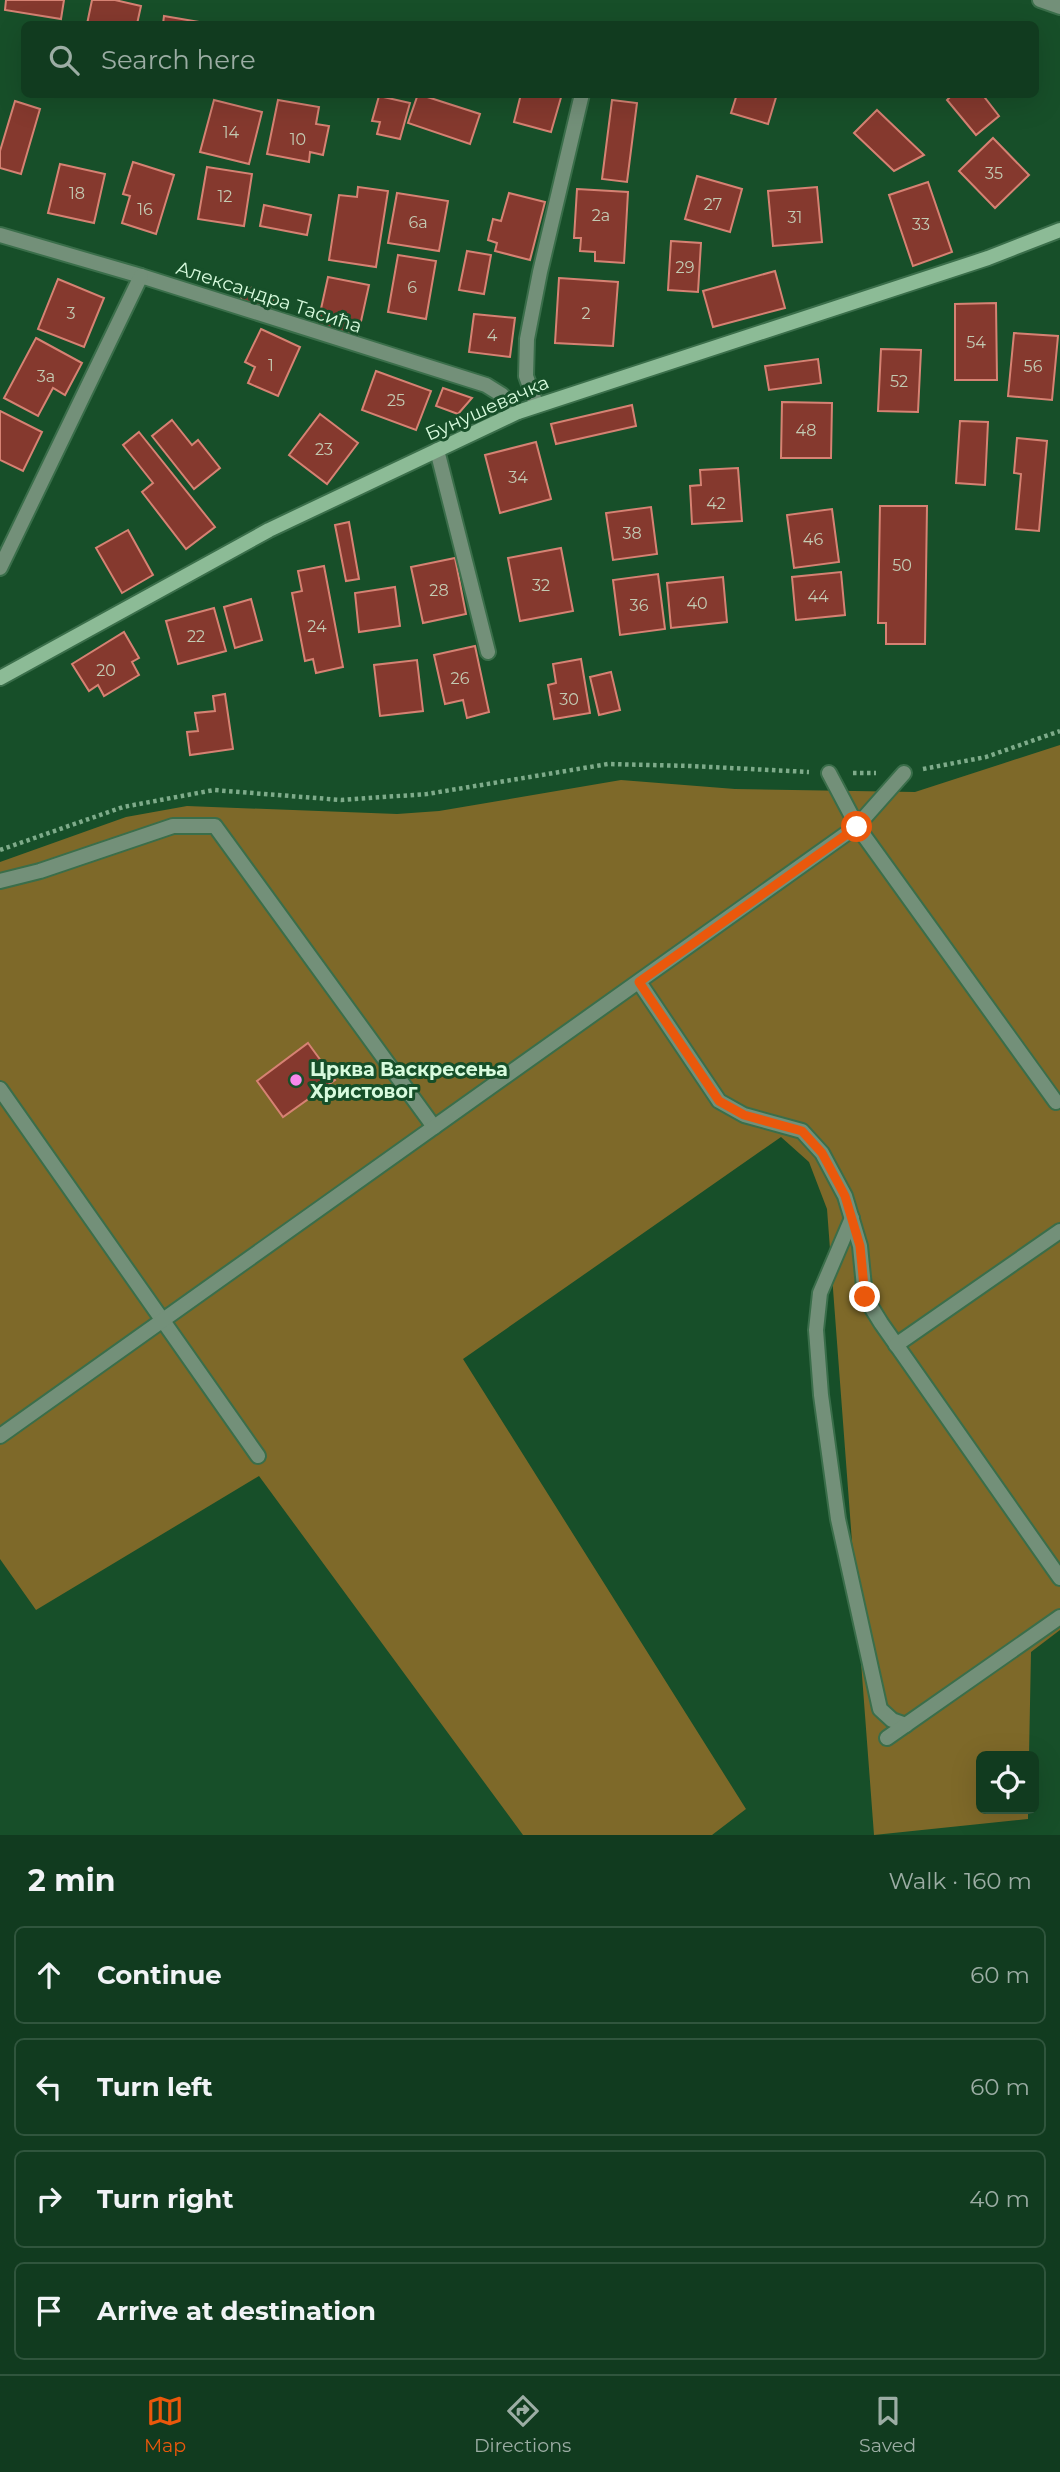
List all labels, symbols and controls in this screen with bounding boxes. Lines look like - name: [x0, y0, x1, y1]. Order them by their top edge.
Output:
- search box: [21, 21, 1039, 98]
- icon: search: [45, 41, 83, 79]
- text: Search here: [101, 44, 256, 76]
- house number: 14: [223, 123, 240, 142]
- house number: 10: [290, 130, 306, 149]
- house number: 35: [985, 164, 1003, 183]
- house number: 18: [69, 184, 85, 203]
- house number: 12: [218, 187, 232, 206]
- house number: 27: [704, 195, 722, 214]
- house number: 16: [137, 200, 153, 219]
- house number: 2a: [592, 206, 610, 225]
- house number: 31: [788, 208, 802, 227]
- house number: 6a: [408, 213, 428, 232]
- house number: 33: [912, 215, 930, 234]
- street label: Александра Тасића: [173, 256, 365, 338]
- house number: 29: [676, 258, 694, 277]
- house number: 6: [407, 278, 417, 297]
- house number: 3: [66, 304, 76, 323]
- house number: 2: [581, 304, 591, 323]
- house number: 4: [487, 326, 498, 345]
- house number: 54: [966, 333, 986, 352]
- house number: 1: [268, 356, 274, 375]
- house number: 56: [1024, 357, 1043, 376]
- house number: 3a: [37, 367, 55, 386]
- street label: Бунушевачка: [422, 370, 552, 446]
- house number: 52: [890, 372, 908, 391]
- house number: 25: [387, 391, 405, 410]
- house number: 48: [796, 421, 816, 440]
- house number: 23: [315, 440, 333, 459]
- house number: 34: [508, 468, 528, 487]
- house number: 42: [706, 494, 726, 513]
- house number: 38: [622, 524, 642, 543]
- house number: 46: [803, 530, 823, 549]
- house number: 50: [892, 556, 912, 575]
- house number: 32: [532, 576, 550, 595]
- house number: 28: [429, 581, 449, 600]
- house number: 44: [807, 587, 829, 606]
- house number: 40: [686, 594, 708, 613]
- house number: 36: [630, 596, 649, 615]
- house number: 24: [307, 617, 327, 636]
- house number: 22: [187, 627, 205, 646]
- house number: 20: [96, 661, 116, 680]
- house number: 26: [451, 669, 470, 688]
- house number: 30: [559, 690, 579, 709]
- route start: [841, 811, 872, 842]
- place label: Црква Васкресења Христовог: [310, 1058, 508, 1103]
- marker: Црква Васкресења Христовог: [288, 1072, 304, 1088]
- route end: [849, 1281, 880, 1312]
- map controls: [976, 1751, 1039, 1814]
- button: locate: [976, 1751, 1039, 1814]
- text: 2 min: [28, 1862, 115, 1899]
- text: Walk · 160 m: [888, 1867, 1032, 1895]
- icon: ahead: [30, 1956, 68, 1994]
- text: Continue: [97, 1959, 222, 1991]
- text: 60 m: [970, 1961, 1030, 1989]
- icon: left: [30, 2068, 68, 2106]
- text: Turn left: [97, 2071, 213, 2103]
- text: 60 m: [970, 2073, 1030, 2101]
- icon: right: [30, 2180, 68, 2218]
- text: Turn right: [97, 2183, 233, 2215]
- text: 40 m: [969, 2185, 1030, 2213]
- icon: arrive: [30, 2292, 68, 2330]
- text: Arrive at destination: [97, 2295, 376, 2327]
- tab: Map: [144, 2392, 186, 2457]
- tab: Directions: [474, 2392, 571, 2457]
- tab: Saved: [859, 2392, 916, 2457]

